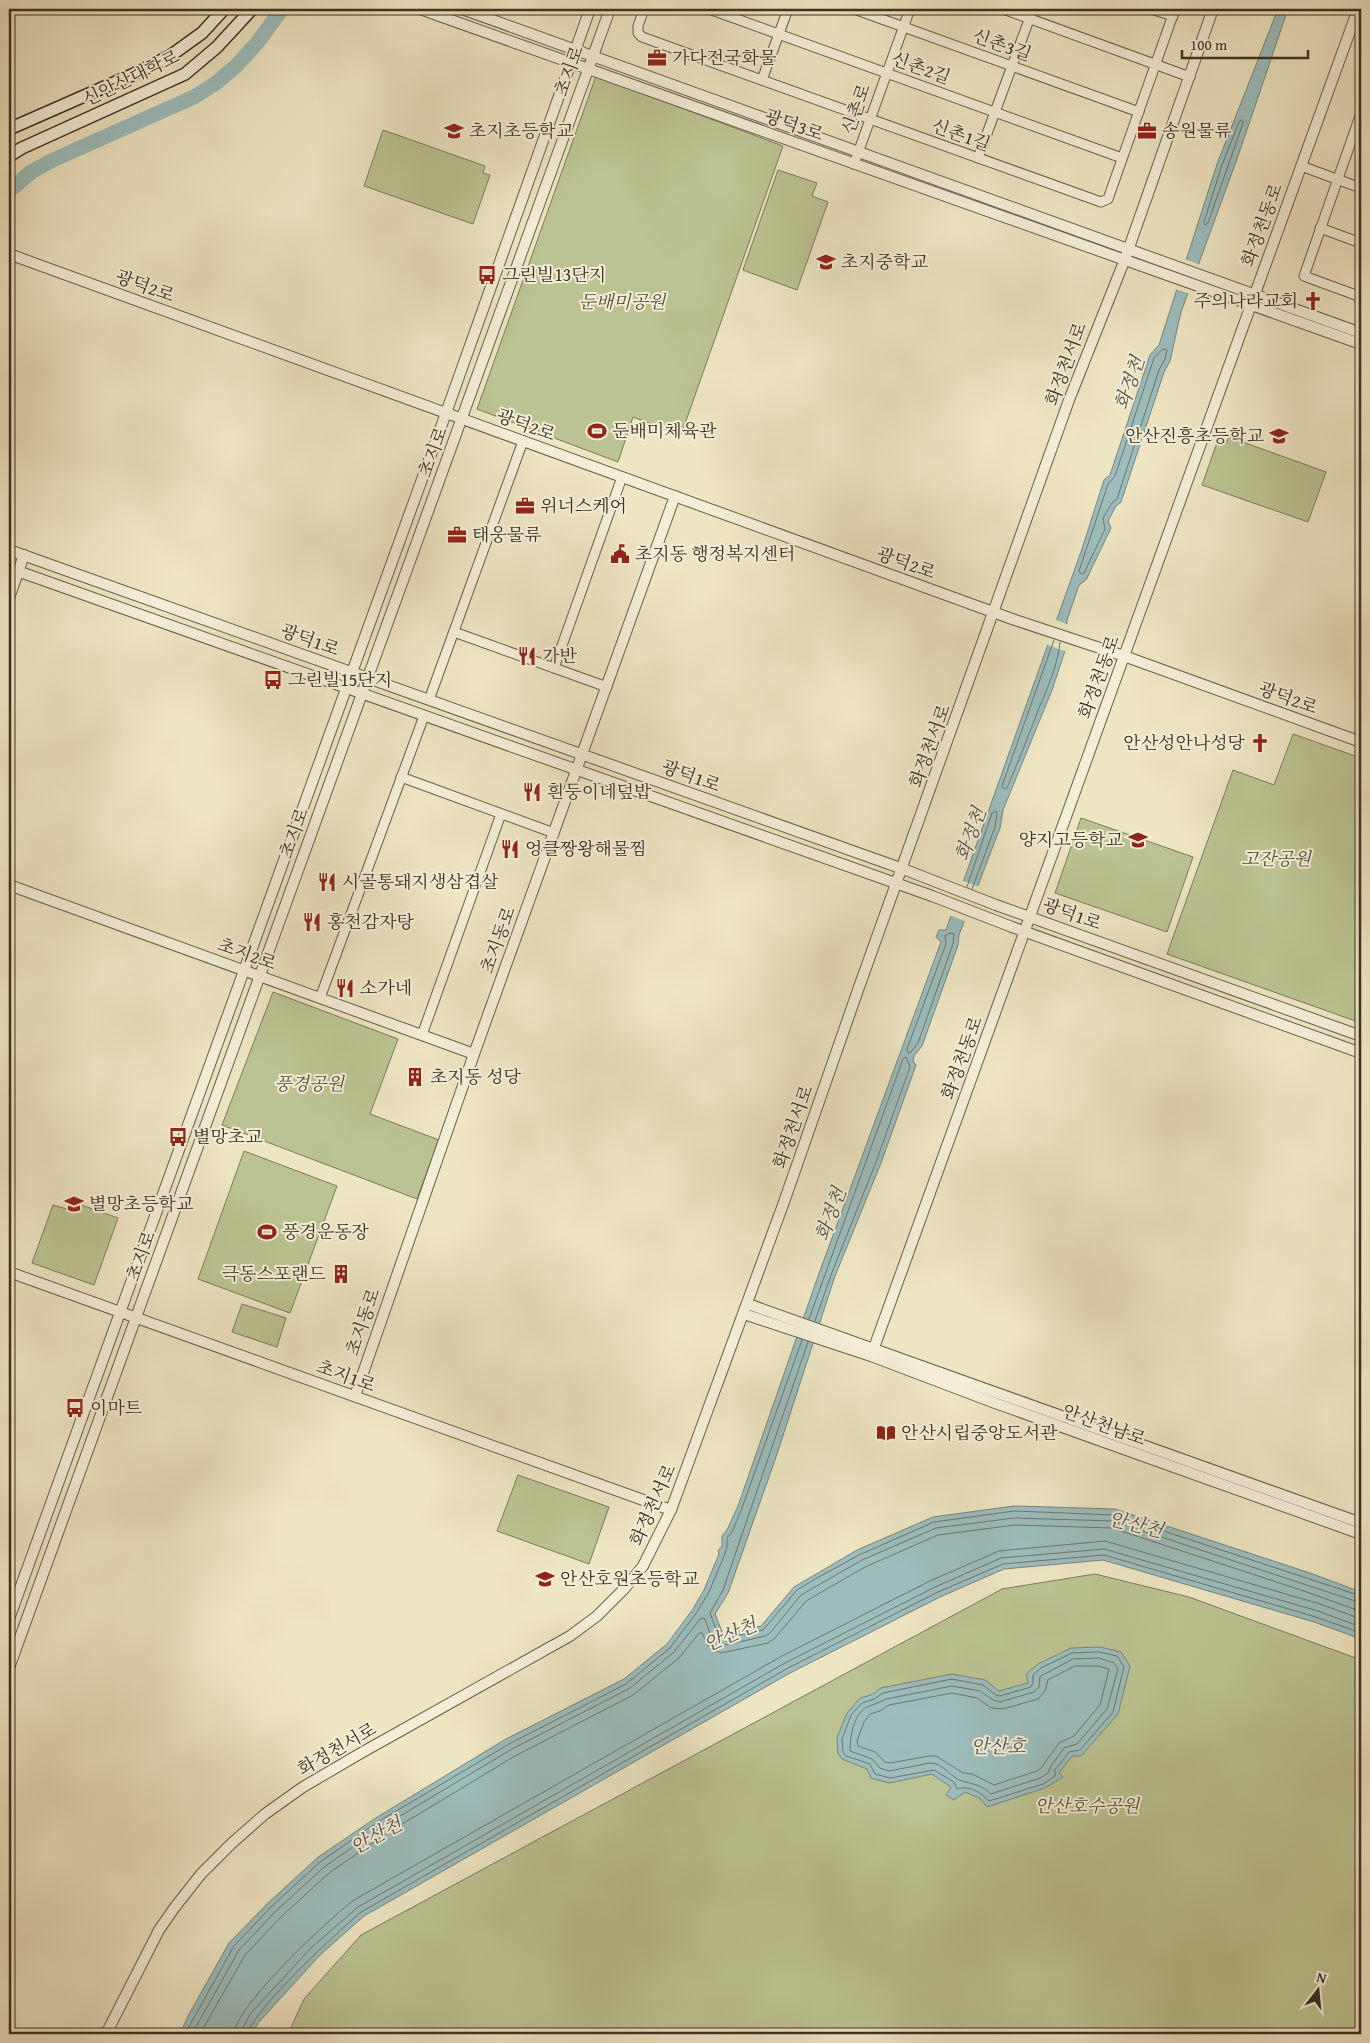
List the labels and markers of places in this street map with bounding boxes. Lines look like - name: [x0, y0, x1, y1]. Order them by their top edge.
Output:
- place label: 가다전국화물: [672, 44, 777, 71]
- office icon: 가다전국화물: [646, 47, 668, 69]
- place label: 초지초등학교: [469, 117, 574, 144]
- place label: 송원물류: [1162, 117, 1232, 144]
- school or university icon: 초지초등학교: [443, 120, 465, 142]
- office icon: 송원물류: [1136, 120, 1158, 142]
- place label: 초지중학교: [841, 248, 929, 275]
- school or university icon: 초지중학교: [815, 251, 837, 273]
- place label: 그린빌13단지: [502, 261, 606, 288]
- bus stop icon: 그린빌13단지: [476, 264, 498, 286]
- place label: 주의나라교회: [1194, 287, 1298, 314]
- church icon: 주의나라교회: [1302, 290, 1324, 312]
- place label: 둔배미체육관: [612, 417, 717, 444]
- sports icon: 둔배미체육관: [586, 420, 608, 442]
- place label: 안산진흥초등학교: [1125, 422, 1265, 449]
- school or university icon: 안산진흥초등학교: [1268, 425, 1290, 447]
- place label: 위너스케어: [540, 492, 627, 519]
- office icon: 위너스케어: [514, 495, 536, 517]
- place label: 태웅물류: [472, 521, 542, 548]
- office icon: 태웅물류: [446, 524, 468, 546]
- place label: 초지동 행정복지센터: [635, 540, 795, 567]
- public building icon: 초지동 행정복지센터: [609, 543, 631, 565]
- place label: 가반: [542, 642, 577, 669]
- restaurant icon: 가반: [516, 645, 538, 667]
- place label: 그린빌15단지: [288, 666, 392, 693]
- bus stop icon: 그린빌15단지: [262, 669, 284, 691]
- place label: 안산성안나성당: [1123, 729, 1246, 756]
- church icon: 안산성안나성당: [1249, 732, 1271, 754]
- place label: 흰둥이네덮밥: [547, 778, 652, 805]
- restaurant icon: 흰둥이네덮밥: [521, 781, 543, 803]
- place label: 양지고등학교: [1019, 826, 1124, 853]
- school or university icon: 양지고등학교: [1127, 829, 1149, 851]
- place label: 엉클짱왕해물찜: [525, 835, 647, 862]
- restaurant icon: 엉클짱왕해물찜: [499, 838, 521, 860]
- place label: 시골통돼지생삼겹살: [342, 868, 499, 895]
- restaurant icon: 시골통돼지생삼겹살: [316, 871, 338, 893]
- place label: 홍천감자탕: [327, 908, 415, 935]
- restaurant icon: 홍천감자탕: [301, 911, 323, 933]
- place label: 소가네: [360, 974, 412, 1001]
- restaurant icon: 소가네: [334, 977, 356, 999]
- place label: 초지동 성당: [430, 1063, 522, 1090]
- building icon: 초지동 성당: [404, 1066, 426, 1088]
- place label: 별망초교: [193, 1123, 263, 1150]
- bus stop icon: 별망초교: [167, 1126, 189, 1148]
- place label: 별망초등학교: [89, 1190, 194, 1217]
- school or university icon: 별망초등학교: [63, 1193, 85, 1215]
- place label: 풍경운동장: [282, 1218, 370, 1245]
- sports icon: 풍경운동장: [256, 1221, 278, 1243]
- place label: 극동스포랜드: [222, 1260, 327, 1287]
- building icon: 극동스포랜드: [330, 1263, 352, 1285]
- place label: 이마트: [90, 1394, 143, 1421]
- bus stop icon: 이마트: [64, 1397, 86, 1419]
- place label: 안산시립중앙도서관: [901, 1419, 1058, 1446]
- library icon: 안산시립중앙도서관: [875, 1422, 897, 1444]
- place label: 안산호원초등학교: [560, 1565, 700, 1592]
- school or university icon: 안산호원초등학교: [534, 1568, 556, 1590]

